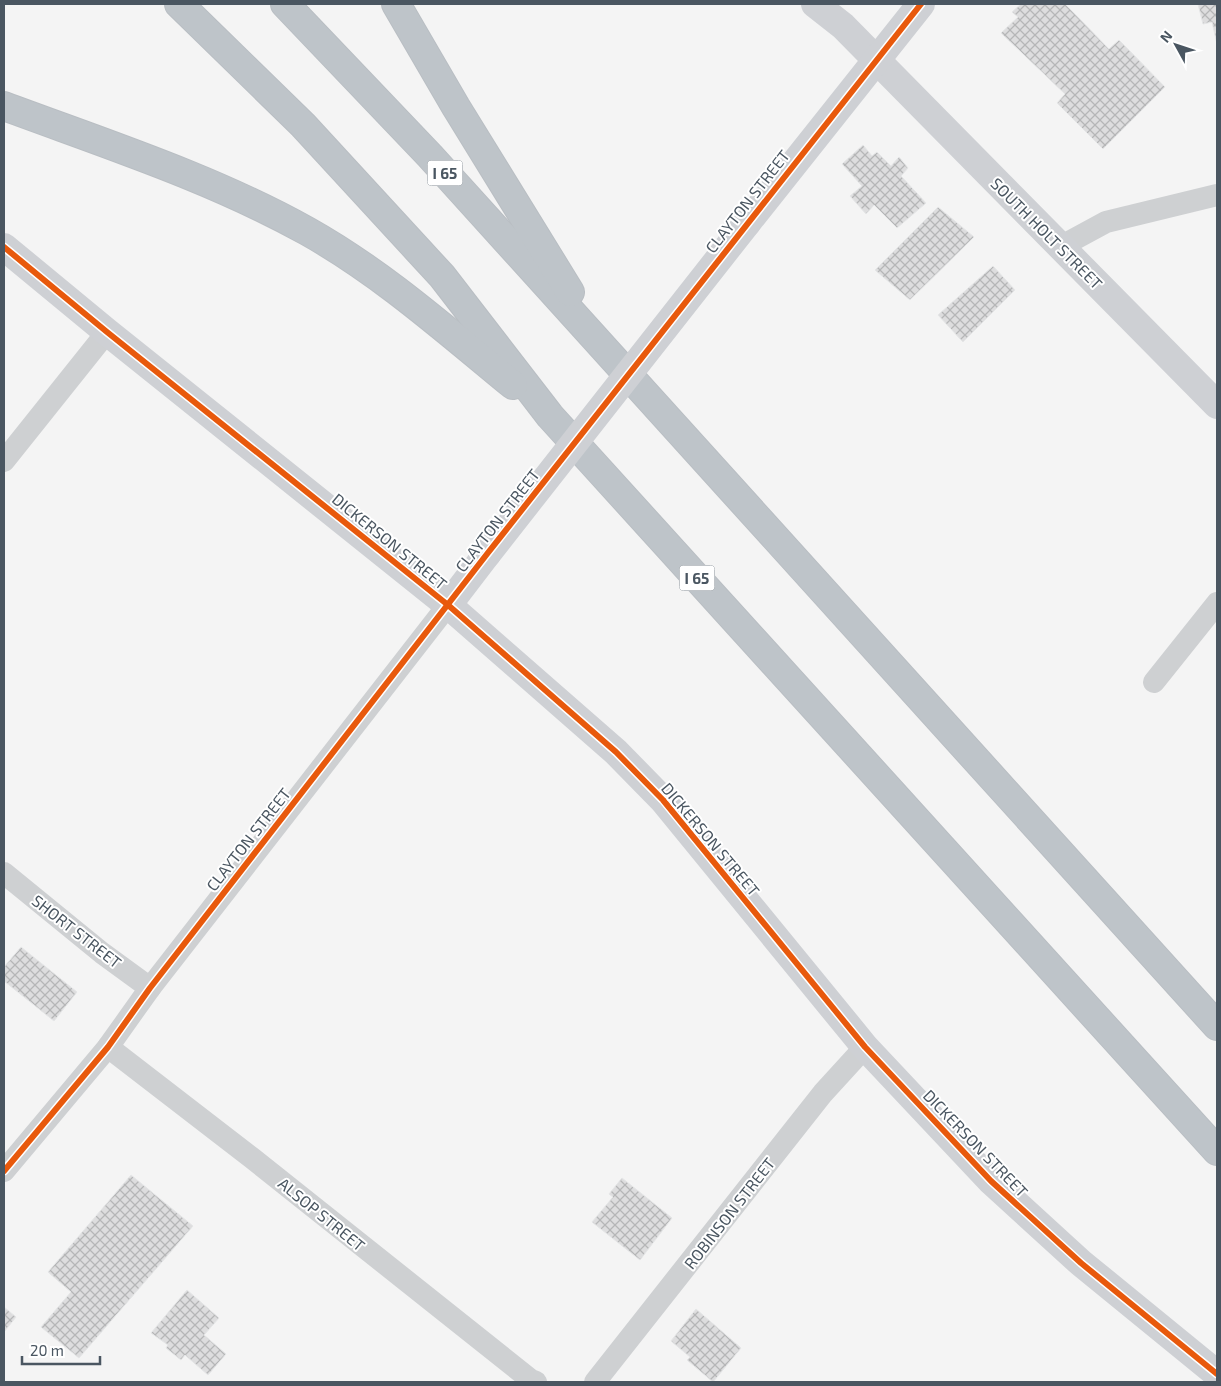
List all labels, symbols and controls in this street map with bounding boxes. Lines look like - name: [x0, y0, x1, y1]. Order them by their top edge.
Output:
- north arrow: [1151, 20, 1201, 70]
- text: N: [1156, 27, 1175, 46]
- street label: CLAYTON STREET: [701, 146, 793, 256]
- road number: I 65: [428, 160, 462, 186]
- street label: SOUTH HOLT STREET: [987, 173, 1107, 293]
- street label: CLAYTON STREET: [451, 465, 543, 575]
- street label: DICKERSON STREET: [329, 489, 451, 593]
- road number: I 65: [680, 566, 714, 590]
- street label: DICKERSON STREET: [658, 778, 764, 900]
- street label: CLAYTON STREET: [202, 784, 294, 894]
- street label: SHORT STREET: [29, 890, 125, 972]
- street label: DICKERSON STREET: [920, 1085, 1032, 1201]
- street label: ROBINSON STREET: [680, 1154, 778, 1272]
- street label: ALSOP STREET: [275, 1173, 369, 1255]
- scale bar: [22, 1334, 100, 1366]
- text: 20 m: [30, 1341, 64, 1359]

